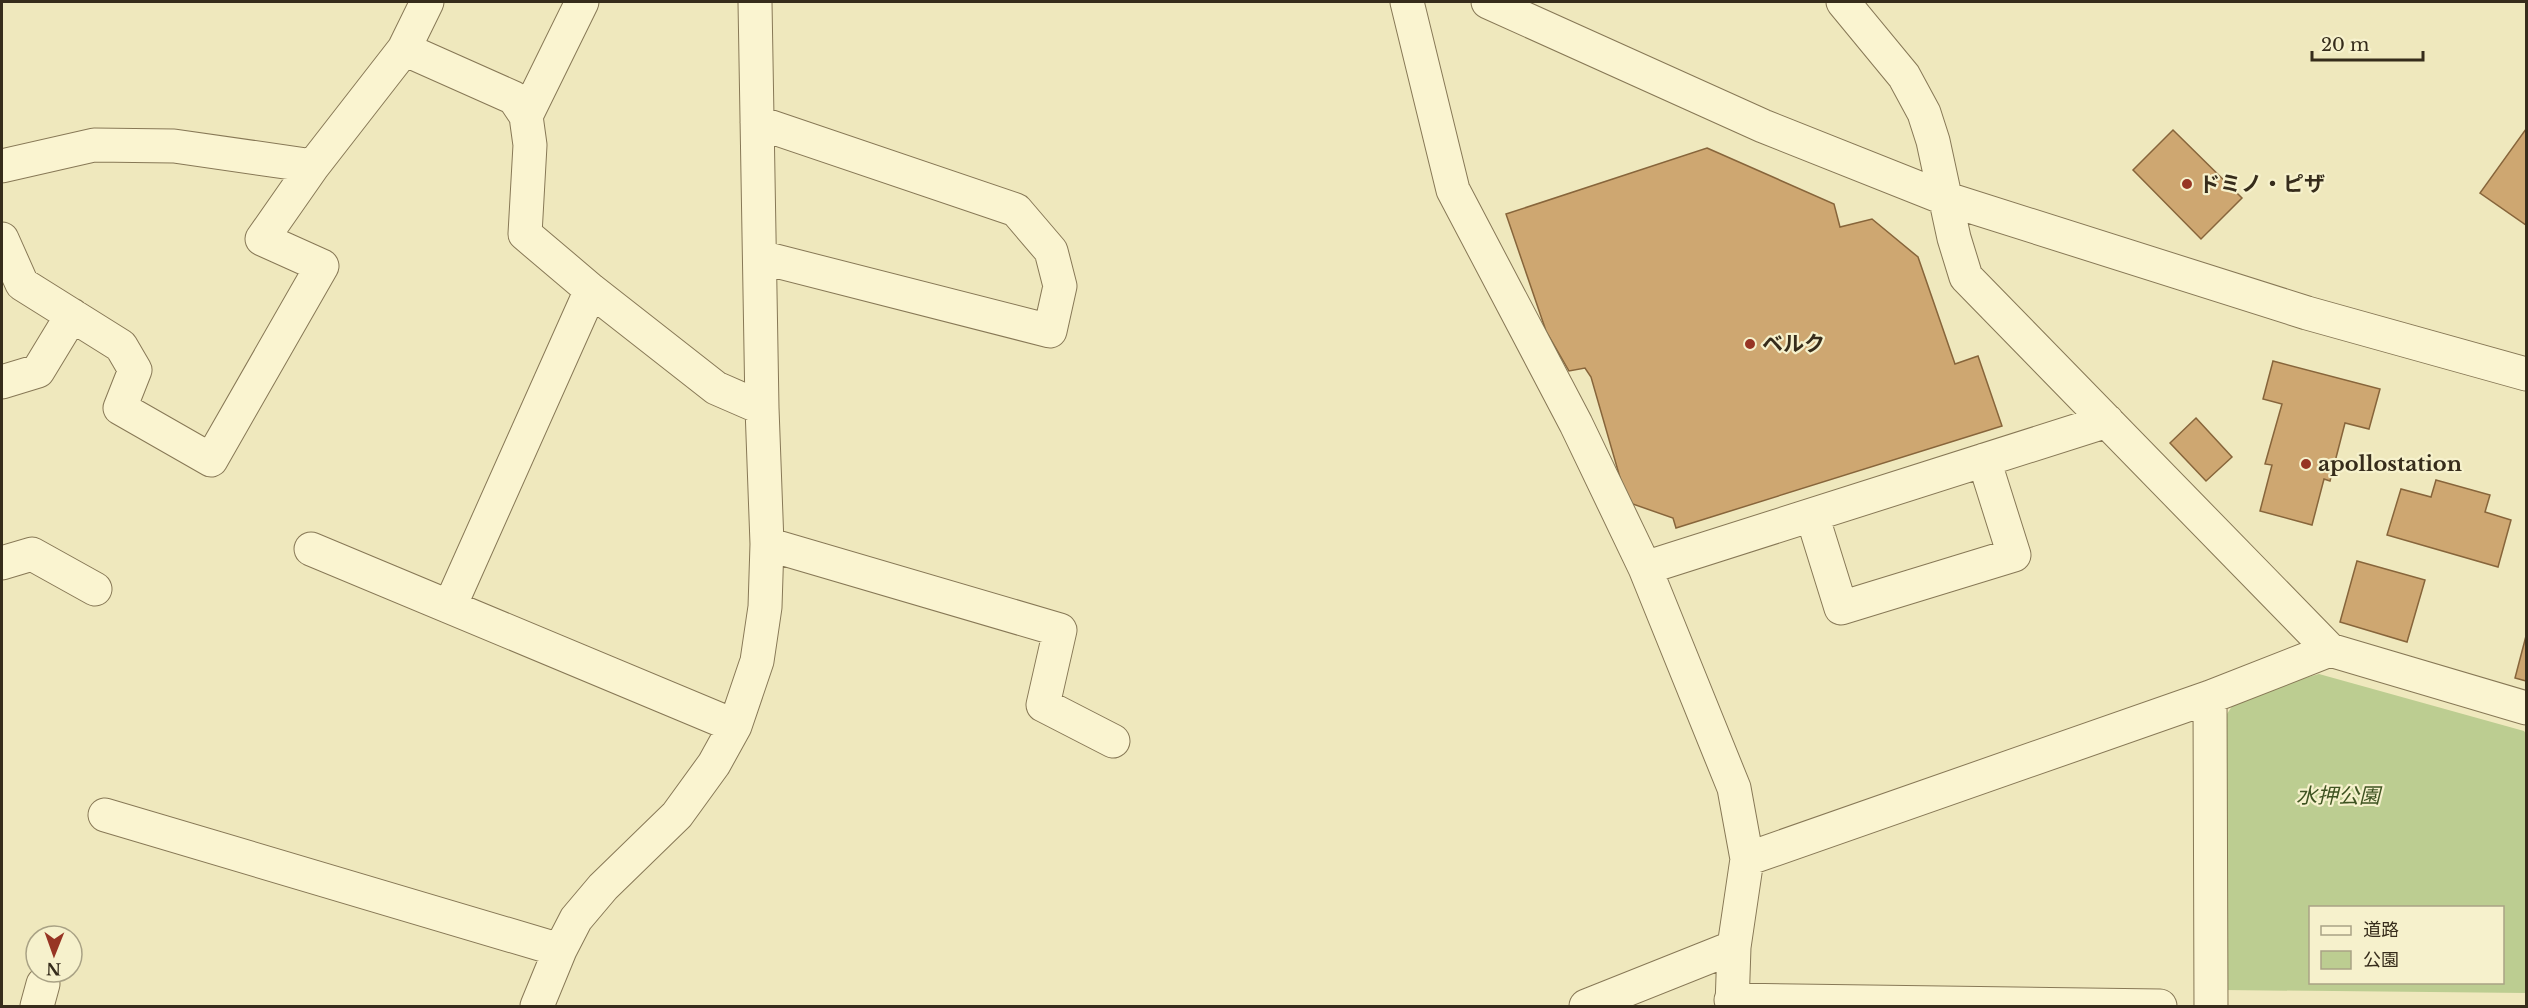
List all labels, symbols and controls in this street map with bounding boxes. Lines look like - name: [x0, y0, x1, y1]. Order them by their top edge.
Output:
- scale bar: [2312, 24, 2423, 62]
- text: 20 m: [2321, 34, 2369, 56]
- place label: ドミノ・ピザ: [2199, 171, 2325, 197]
- marker: ドミノ・ピザ: [2180, 177, 2194, 191]
- place label: ベルク: [1762, 331, 1825, 357]
- marker: ベルク: [1743, 337, 1757, 351]
- place label: apollostation: [2318, 451, 2462, 477]
- marker: apollostation: [2299, 457, 2313, 471]
- park label: 水押公園: [2296, 783, 2383, 809]
- legend: [2309, 906, 2504, 984]
- text: 道路: [2363, 919, 2399, 941]
- north arrow: [24, 924, 84, 984]
- text: 公園: [2363, 949, 2399, 971]
- text: N: [46, 959, 61, 979]

